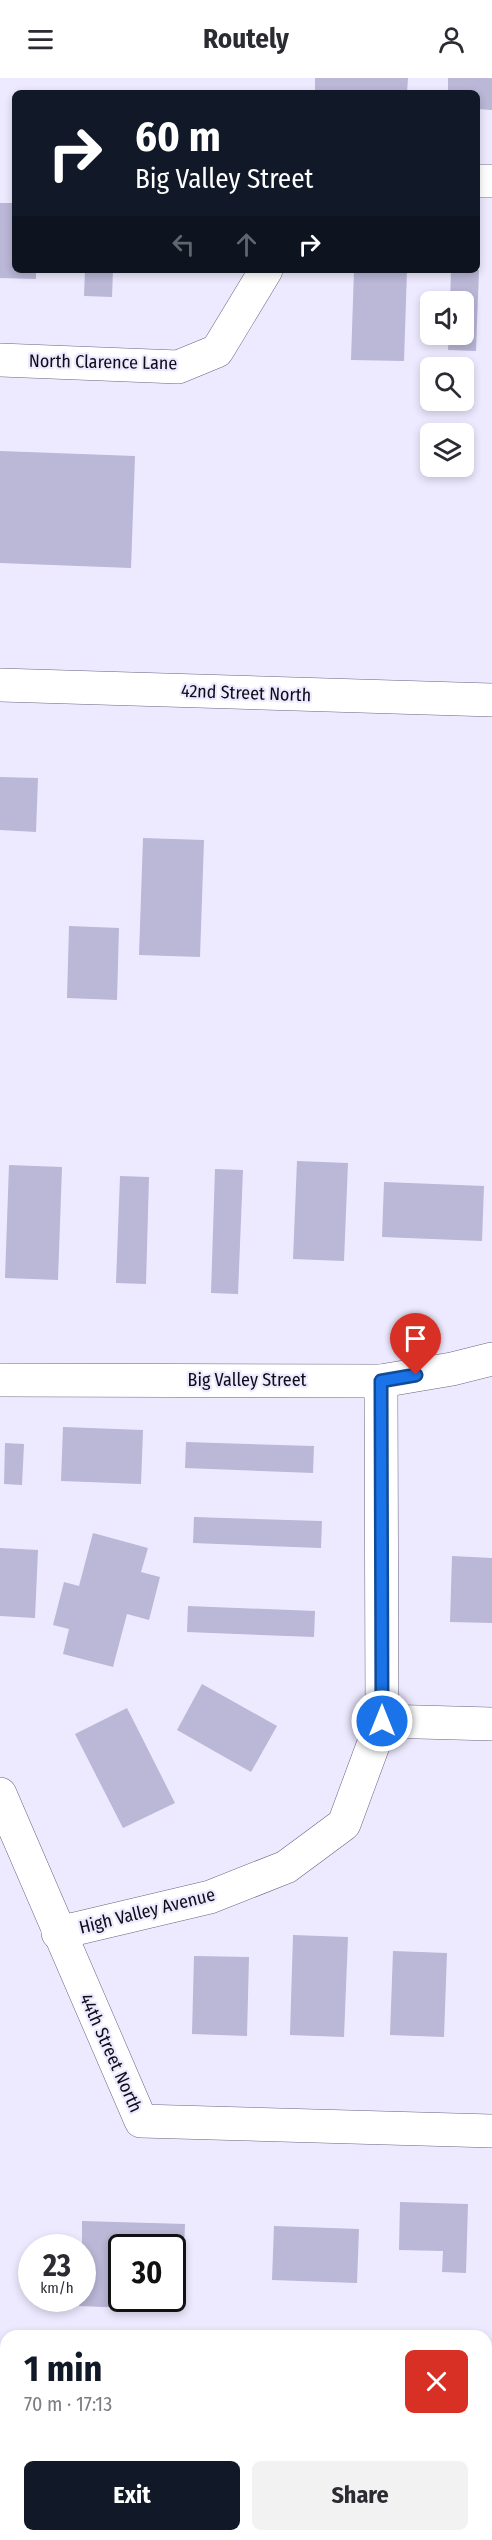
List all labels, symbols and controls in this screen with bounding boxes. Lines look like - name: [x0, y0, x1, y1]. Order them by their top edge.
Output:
- icon: menu: [24, 23, 57, 56]
- text: Routely: [203, 23, 289, 55]
- icon: person: [435, 23, 468, 56]
- text: 60 m: [135, 112, 221, 162]
- icon: right: [36, 114, 114, 192]
- text: Big Valley Street: [135, 163, 313, 195]
- icon: left: [167, 228, 200, 261]
- icon: ahead: [230, 228, 263, 261]
- icon: right: [293, 228, 326, 261]
- map controls: [420, 291, 474, 477]
- button: sound: [420, 291, 474, 345]
- street label: North Clarence Lane: [29, 350, 177, 374]
- button: search: [420, 357, 474, 411]
- button: layers: [420, 423, 474, 477]
- street label: 42nd Street North: [180, 680, 312, 706]
- pin: [390, 1313, 441, 1375]
- icon: arrive: [399, 1322, 432, 1355]
- street label: Big Valley Street: [188, 1369, 307, 1391]
- position arrow: [350, 1689, 414, 1753]
- street label: High Valley Avenue: [77, 1883, 217, 1939]
- street label: 44th Street North: [75, 1990, 147, 2116]
- speed limit sign: 30: [108, 2234, 186, 2312]
- text: 23: [43, 2248, 71, 2284]
- text: km/h: [40, 2279, 74, 2297]
- text: 1 min: [24, 2347, 102, 2391]
- button: close: [405, 2350, 468, 2413]
- text: 70 m · 17:13: [24, 2392, 112, 2416]
- button: Exit: [24, 2461, 240, 2530]
- button: Share: [252, 2461, 468, 2530]

